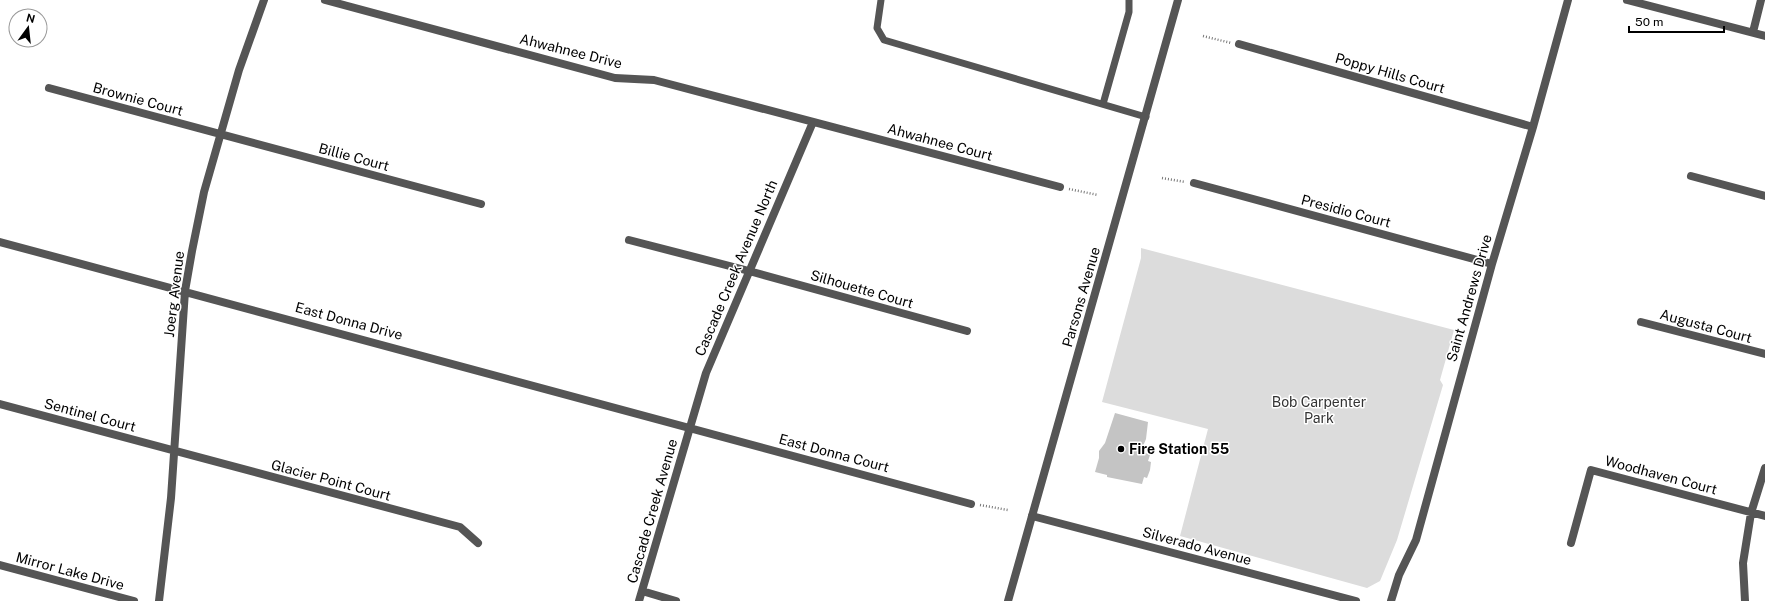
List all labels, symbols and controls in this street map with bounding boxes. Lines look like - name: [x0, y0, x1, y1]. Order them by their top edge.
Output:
- north arrow: [8, 8, 48, 48]
- scale bar: [1629, 8, 1724, 34]
- text: N: [25, 11, 36, 25]
- text: 50 m: [1635, 15, 1663, 29]
- street label: Ahwahnee Drive: [518, 31, 624, 71]
- street label: Poppy Hills Court: [1333, 50, 1447, 96]
- street label: Brownie Court: [91, 79, 185, 119]
- street label: Ahwahnee Court: [886, 120, 994, 164]
- street label: Billie Court: [317, 140, 391, 174]
- street label: Cascade Creek Avenue North: [692, 177, 780, 359]
- street label: Presidio Court: [1299, 191, 1393, 231]
- street label: Saint Andrews Drive: [1443, 232, 1495, 363]
- street label: Parsons Avenue: [1059, 245, 1103, 349]
- street label: Joerg Avenue: [161, 250, 187, 338]
- street label: Silhouette Court: [809, 267, 915, 311]
- street label: East Donna Drive: [294, 299, 404, 343]
- street label: Augusta Court: [1658, 306, 1754, 346]
- park label: Bob Carpenter Park: [1272, 394, 1366, 426]
- street label: Sentinel Court: [42, 395, 138, 435]
- street label: East Donna Court: [777, 431, 891, 475]
- street label: Cascade Creek Avenue: [624, 437, 680, 585]
- place label: Fire Station 55: [1129, 441, 1229, 457]
- marker: Fire Station 55: [1116, 444, 1126, 454]
- street label: Woodhaven Court: [1603, 452, 1719, 498]
- street label: Glacier Point Court: [269, 456, 393, 504]
- street label: Silverado Avenue: [1141, 524, 1253, 568]
- street label: Mirror Lake Drive: [14, 549, 126, 593]

